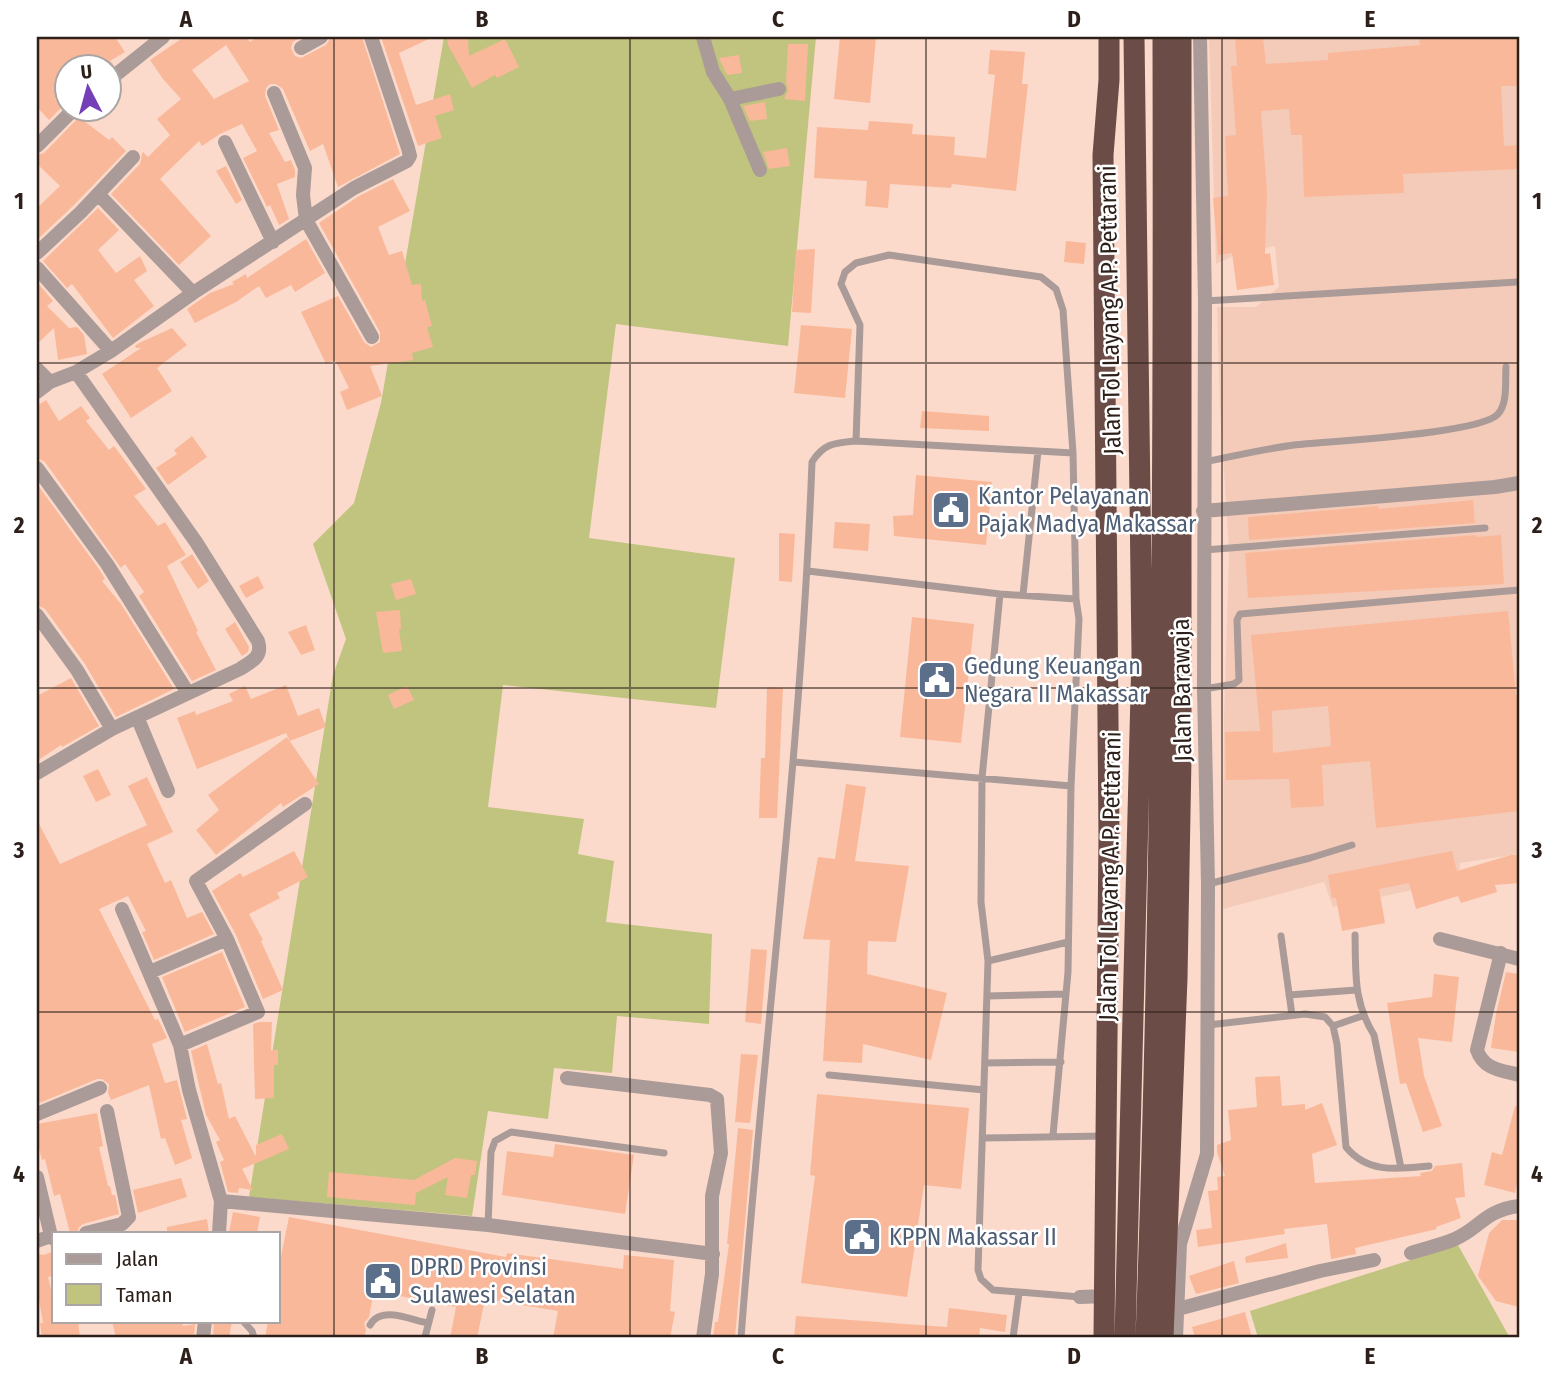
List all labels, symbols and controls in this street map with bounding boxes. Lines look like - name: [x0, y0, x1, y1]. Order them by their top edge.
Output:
- text: A: [179, 5, 193, 33]
- text: B: [476, 5, 489, 33]
- text: C: [772, 5, 784, 33]
- text: D: [1067, 5, 1081, 33]
- text: E: [1365, 5, 1376, 33]
- north arrow: [52, 52, 122, 122]
- text: U: [80, 60, 93, 84]
- street label: Jalan Tol Layang A.P. Pettarani: [1093, 165, 1127, 455]
- text: 1: [14, 187, 24, 215]
- text: 1: [1532, 187, 1542, 215]
- place label: Kantor Pelayanan Pajak Madya Makassar: [978, 482, 1197, 538]
- public building icon: Kantor Pelayanan Pajak Madya Makassar: [930, 489, 972, 531]
- text: 2: [13, 511, 25, 539]
- text: 2: [1531, 511, 1543, 539]
- street label: Jalan Barawaja: [1167, 618, 1197, 762]
- place label: Gedung Keuangan Negara II Makassar: [964, 652, 1148, 708]
- public building icon: Gedung Keuangan Negara II Makassar: [916, 659, 958, 701]
- street label: Jalan Tol Layang A.P. Pettarani: [1093, 731, 1127, 1021]
- text: 3: [13, 836, 25, 864]
- text: 3: [1531, 836, 1543, 864]
- text: 4: [13, 1160, 25, 1188]
- text: 4: [1531, 1160, 1543, 1188]
- public building icon: KPPN Makassar II: [841, 1216, 883, 1258]
- place label: KPPN Makassar II: [889, 1223, 1057, 1251]
- legend: [52, 1232, 280, 1322]
- text: Jalan: [116, 1246, 159, 1272]
- place label: DPRD Provinsi Sulawesi Selatan: [410, 1253, 576, 1309]
- public building icon: DPRD Provinsi Sulawesi Selatan: [362, 1260, 404, 1302]
- text: Taman: [116, 1282, 172, 1308]
- text: A: [179, 1342, 193, 1370]
- text: B: [476, 1342, 489, 1370]
- text: C: [772, 1342, 784, 1370]
- text: D: [1067, 1342, 1081, 1370]
- text: E: [1365, 1342, 1376, 1370]

